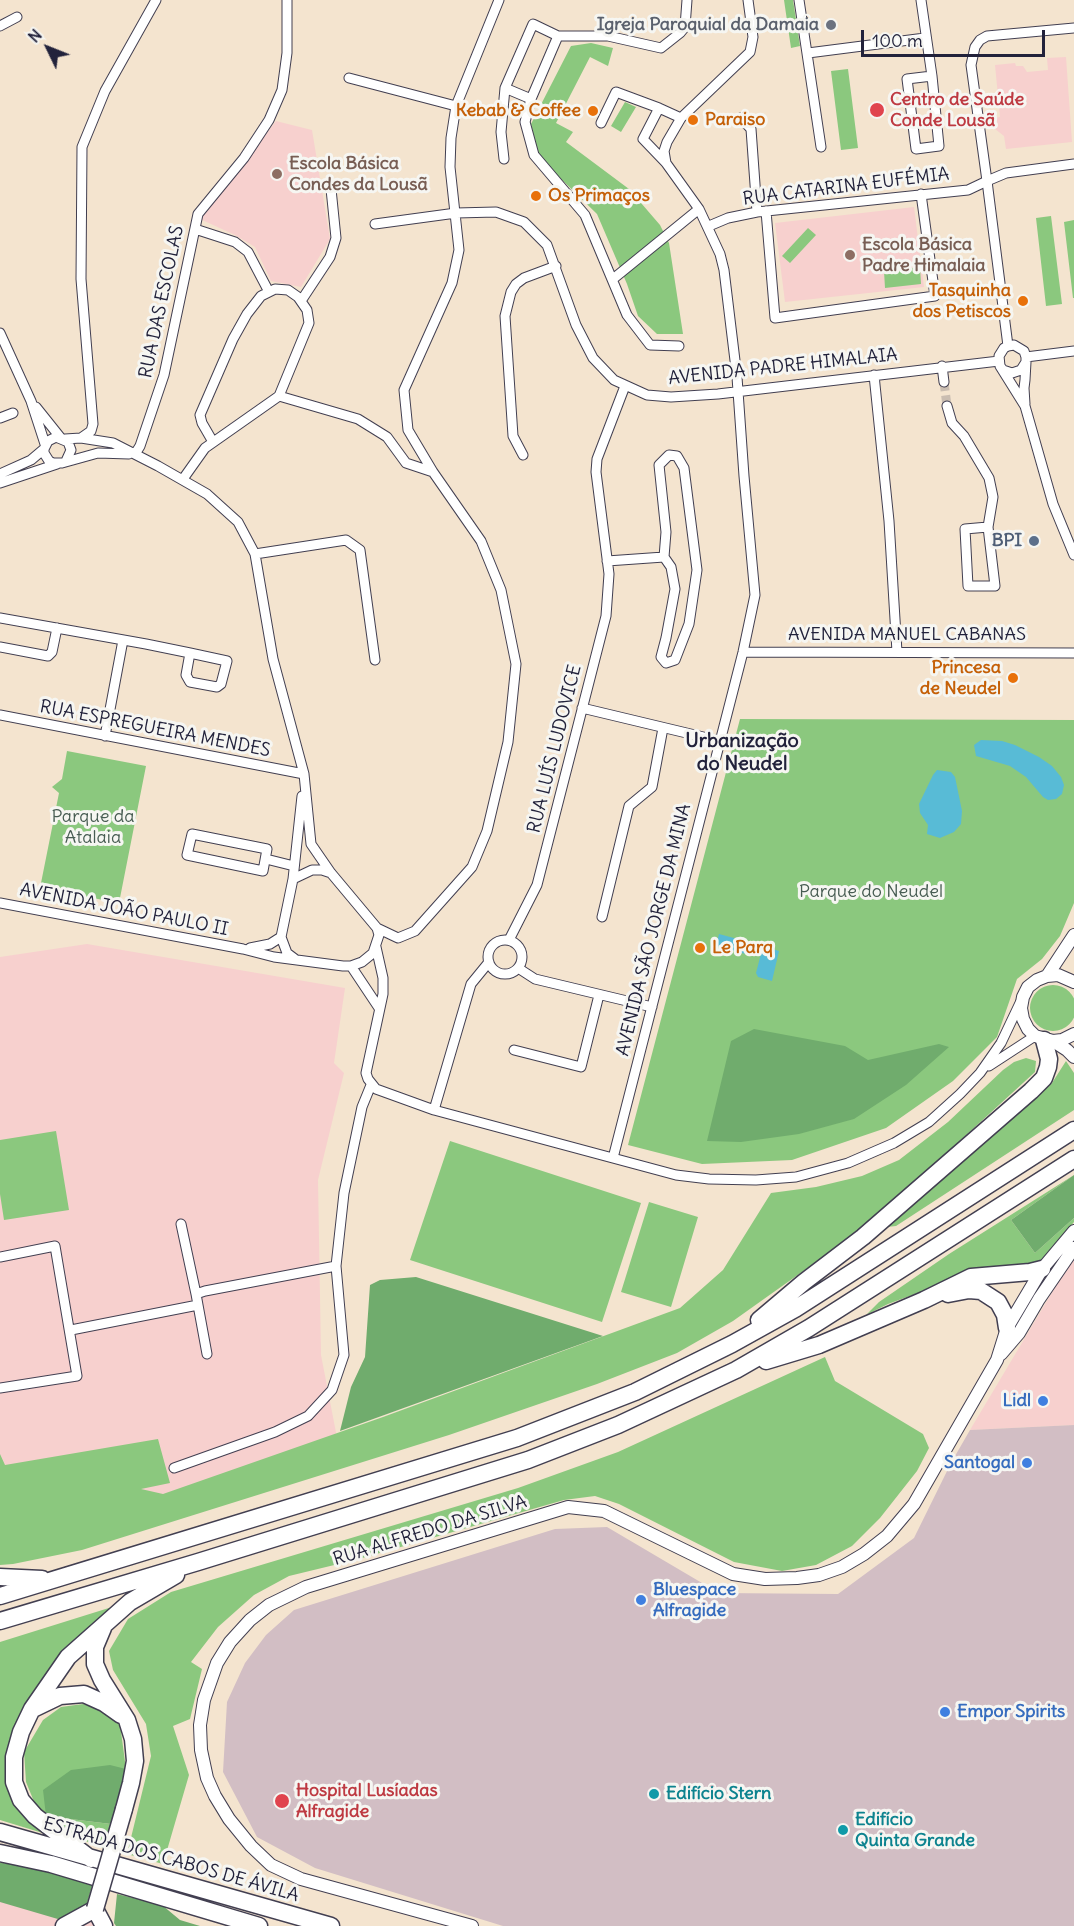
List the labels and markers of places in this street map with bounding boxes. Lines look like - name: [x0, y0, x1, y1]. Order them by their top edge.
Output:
- place label: Igreja Paroquial da Damaia: [597, 14, 819, 36]
- marker: Igreja Paroquial da Damaia: [824, 18, 838, 32]
- place label: Centro de Saúde Conde Lousã: [890, 89, 1024, 132]
- place label: Kebab & Coffee: [456, 100, 581, 122]
- marker: Centro de Saúde Conde Lousã: [868, 101, 886, 119]
- marker: Kebab & Coffee: [586, 104, 600, 118]
- place label: Paraiso: [705, 109, 765, 131]
- marker: Paraiso: [686, 113, 700, 127]
- place label: Escola Básica Condes da Lousã: [289, 153, 428, 195]
- marker: Escola Básica Condes da Lousã: [270, 167, 284, 181]
- place label: Os Primaços: [548, 185, 650, 207]
- marker: Os Primaços: [529, 189, 543, 203]
- place label: Escola Básica Padre Himalaia: [862, 234, 986, 276]
- marker: Escola Básica Padre Himalaia: [843, 248, 857, 262]
- place label: Tasquinha dos Petiscos: [912, 280, 1011, 322]
- marker: Tasquinha dos Petiscos: [1016, 294, 1030, 308]
- place label: BPI: [992, 530, 1022, 552]
- marker: BPI: [1027, 534, 1041, 548]
- place label: Princesa de Neudel: [920, 657, 1001, 700]
- marker: Princesa de Neudel: [1006, 671, 1020, 685]
- place label: Le Parq: [712, 937, 773, 959]
- marker: Le Parq: [693, 941, 707, 955]
- place label: Lidl: [1003, 1390, 1031, 1412]
- marker: Lidl: [1036, 1394, 1050, 1408]
- place label: Santogal: [944, 1452, 1015, 1474]
- marker: Santogal: [1020, 1456, 1034, 1470]
- place label: Bluespace Alfragide: [653, 1579, 736, 1622]
- marker: Bluespace Alfragide: [634, 1593, 648, 1607]
- place label: Empor Spirits: [957, 1701, 1065, 1723]
- marker: Empor Spirits: [938, 1705, 952, 1719]
- place label: Hospital Lusíadas Alfragide: [296, 1780, 438, 1822]
- place label: Edifício Stern: [666, 1783, 771, 1805]
- marker: Edifício Stern: [647, 1787, 661, 1801]
- marker: Hospital Lusíadas Alfragide: [273, 1792, 291, 1810]
- place label: Edifício Quinta Grande: [855, 1809, 975, 1852]
- marker: Edifício Quinta Grande: [836, 1823, 850, 1837]

